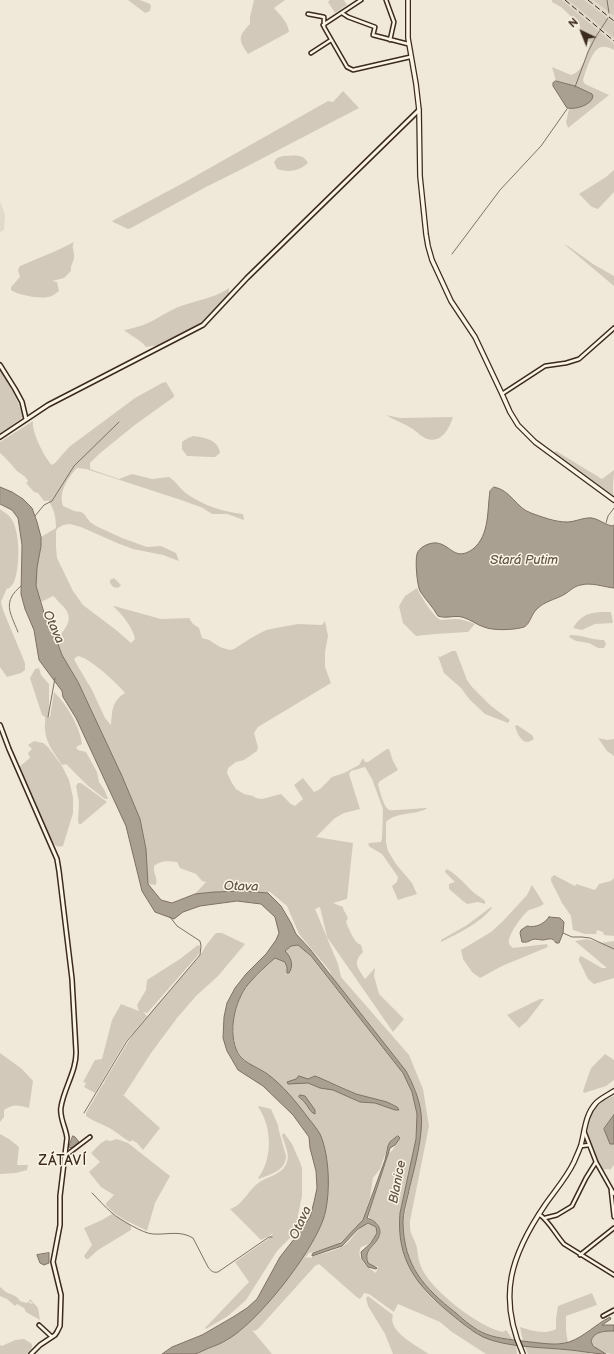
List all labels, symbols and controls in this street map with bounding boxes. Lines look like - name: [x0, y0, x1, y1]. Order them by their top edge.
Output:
- north arrow: [562, 12, 602, 52]
- text: N: [566, 15, 581, 30]
- water label: Stará Putim: [490, 553, 558, 569]
- water label: Otava: [39, 608, 67, 646]
- water label: Otava: [223, 879, 259, 895]
- district label: ZÁTAVÍ: [38, 1153, 88, 1169]
- water label: Blanice: [386, 1159, 410, 1205]
- water label: Otava: [287, 1204, 315, 1242]

